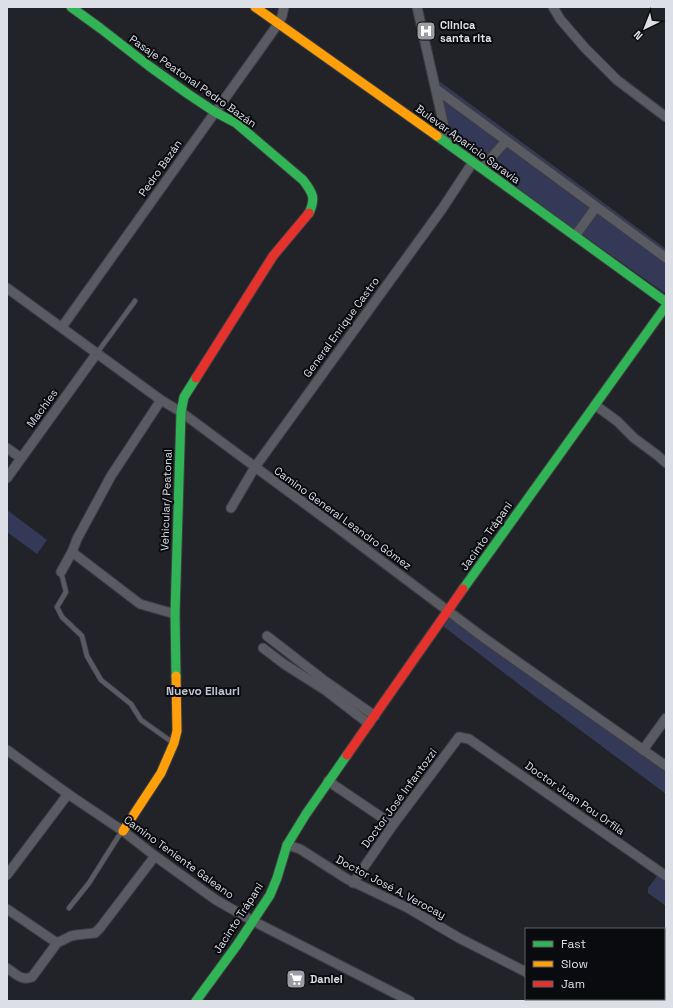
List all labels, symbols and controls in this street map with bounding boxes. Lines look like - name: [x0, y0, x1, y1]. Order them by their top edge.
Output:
- north arrow: [625, 8, 665, 48]
- place label: Clinica santa rita: [440, 18, 492, 45]
- hospital icon: Clinica santa rita: [415, 20, 437, 42]
- text: N: [631, 28, 646, 43]
- street label: Pasaje Peatonal Pedro Bazán: [127, 32, 259, 130]
- street label: Bulevar Aparicio Saravia: [413, 101, 524, 187]
- street label: Pedro Bazán: [135, 137, 185, 199]
- street label: General Enrique Castro: [300, 274, 382, 380]
- street label: Machies: [23, 386, 61, 430]
- street label: Vehicular/ Peatonal: [157, 449, 175, 551]
- street label: Camino General Leandro Gómez: [272, 463, 415, 573]
- street label: Jacinto Trápani: [457, 498, 515, 573]
- district label: Nuevo Ellauri: [166, 683, 240, 699]
- street label: Doctor José Infantozzi: [358, 745, 440, 851]
- street label: Doctor Juan Pou Orfila: [522, 758, 628, 838]
- street label: Camino Teniente Galeano: [121, 812, 237, 902]
- street label: Doctor José A. Verocay: [334, 852, 448, 922]
- street label: Jacinto Trápani: [210, 880, 266, 956]
- legend: [525, 928, 665, 1000]
- text: Fast: [561, 936, 586, 952]
- text: Slow: [561, 956, 588, 972]
- supermarket icon: Daniel: [285, 968, 307, 990]
- place label: Daniel: [310, 972, 343, 986]
- text: Jam: [561, 976, 585, 992]

